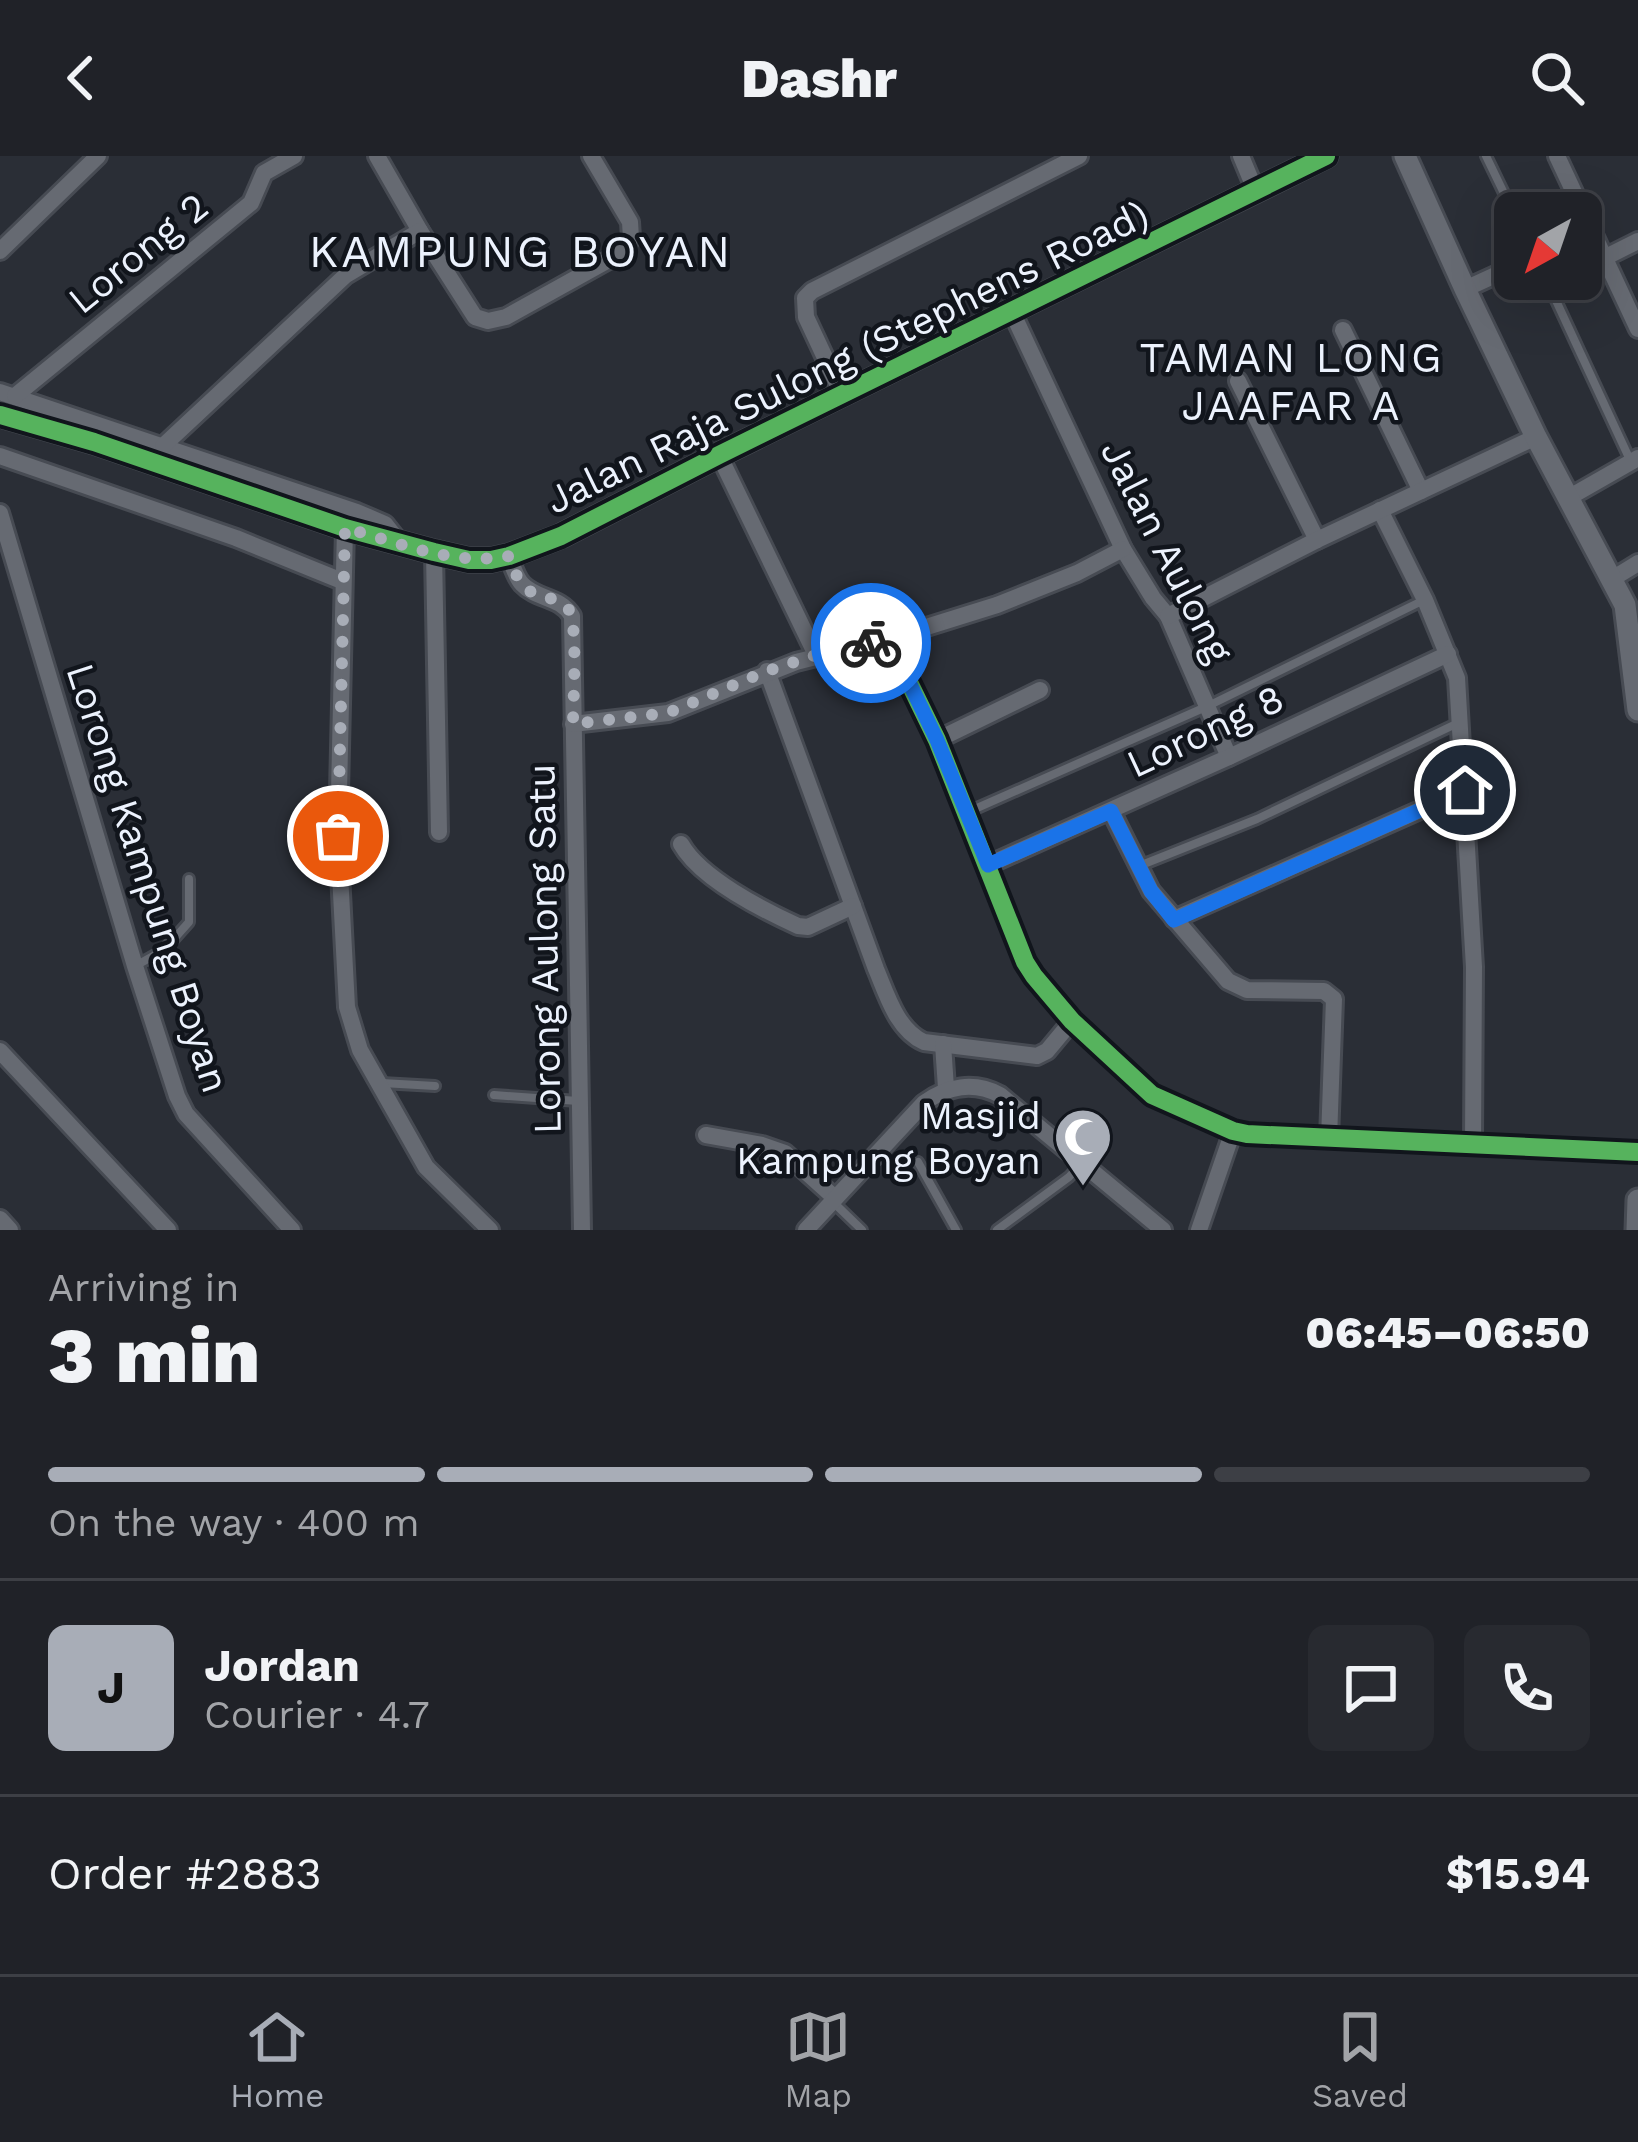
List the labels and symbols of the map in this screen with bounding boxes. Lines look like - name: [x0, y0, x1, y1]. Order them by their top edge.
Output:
- street label: Lorong 2: [59, 183, 217, 323]
- street label: Jalan Raja Sulong (Stephens Road): [539, 191, 1155, 523]
- north arrow: [1494, 192, 1602, 300]
- district label: KAMPUNG BOYAN: [309, 225, 733, 278]
- district label: TAMAN LONG JAAFAR A: [1140, 333, 1444, 430]
- street label: Jalan Aulong: [1092, 433, 1242, 670]
- courier: [811, 583, 931, 703]
- street label: Lorong Kampung Boyan: [57, 658, 239, 1098]
- street label: Lorong 8: [1120, 675, 1290, 787]
- pin: [1414, 739, 1516, 841]
- street label: Lorong Aulong Satu: [518, 763, 570, 1135]
- pin: [287, 785, 389, 887]
- place label: Masjid Kampung Boyan: [736, 1093, 1041, 1183]
- mosque icon: Masjid Kampung Boyan: [1052, 1106, 1114, 1188]

